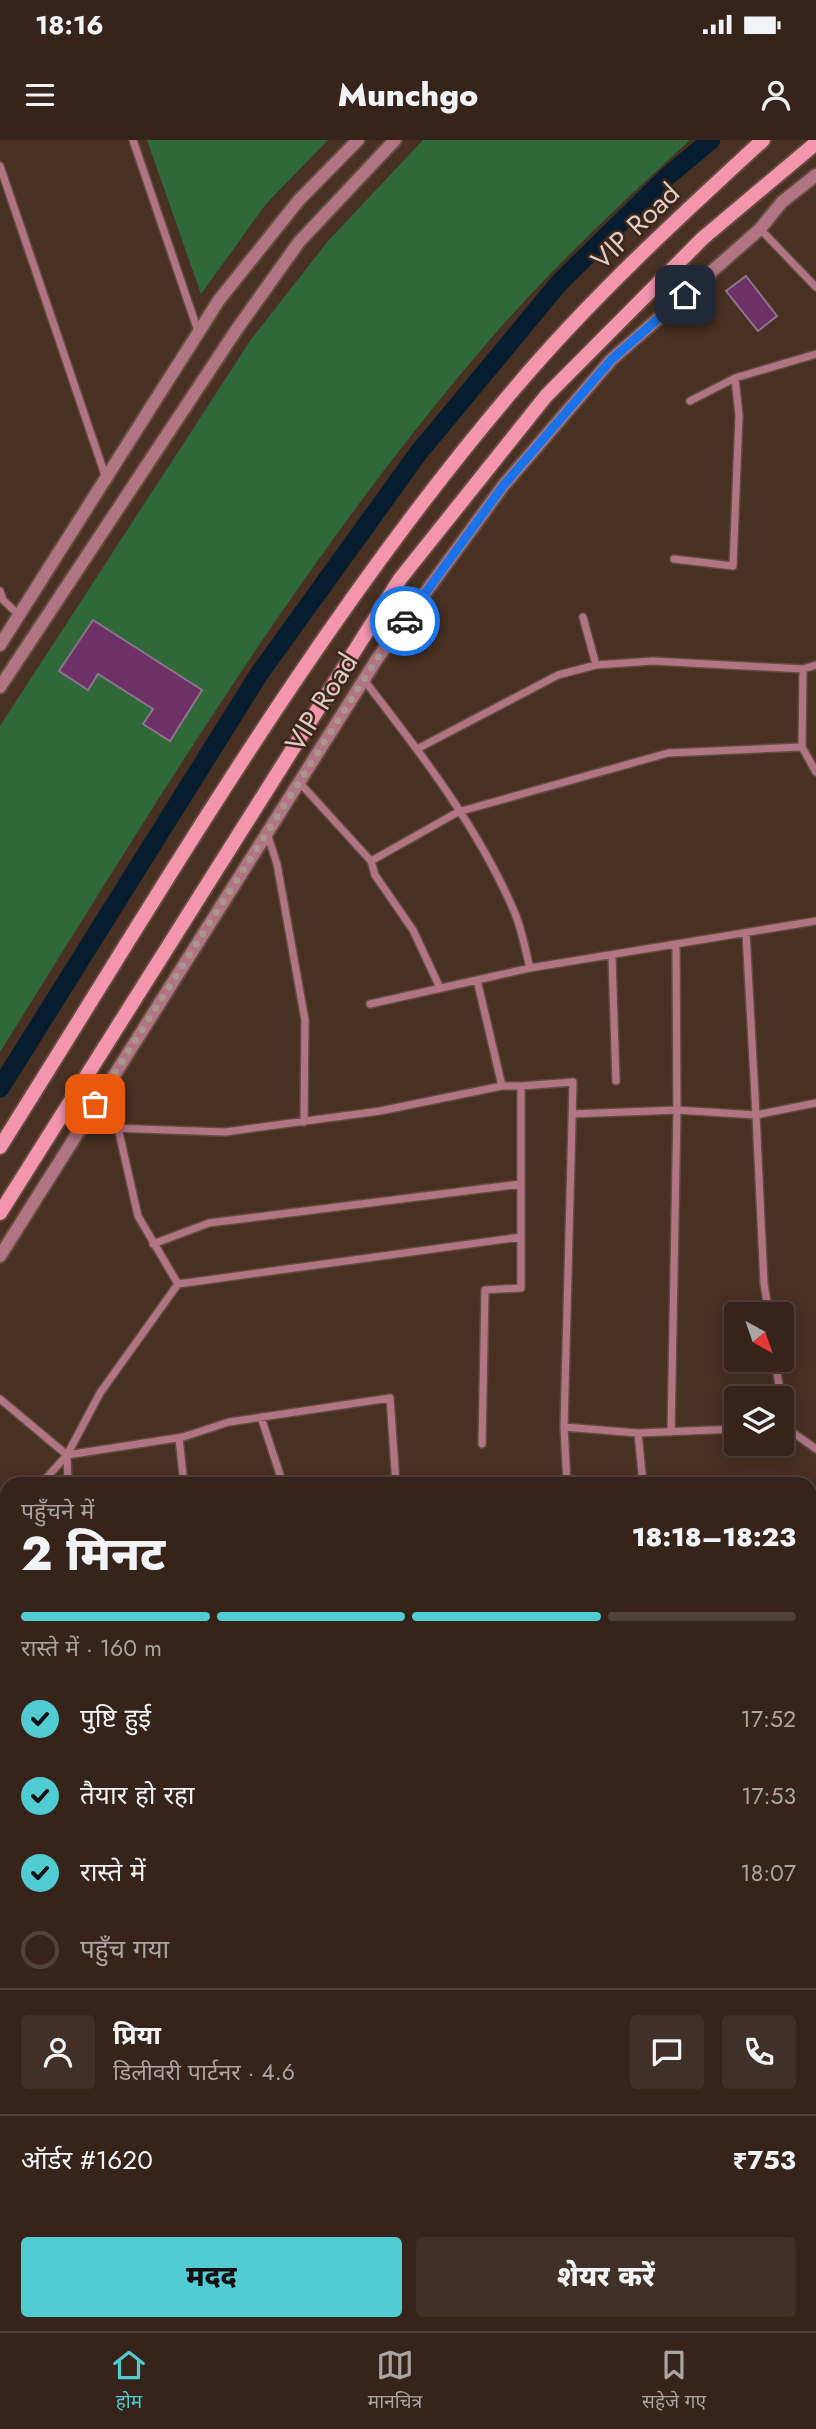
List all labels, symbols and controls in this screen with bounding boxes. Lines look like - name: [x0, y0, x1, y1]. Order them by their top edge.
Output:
- text: 18:16: [35, 6, 104, 44]
- text: Munchgo: [338, 72, 478, 118]
- icon: menu: [21, 76, 59, 114]
- icon: person: [757, 76, 795, 114]
- street label: VIP Road: [582, 174, 689, 279]
- pin: [655, 265, 715, 325]
- icon: home: [666, 276, 704, 314]
- courier: [370, 586, 440, 656]
- icon: car: [386, 602, 424, 640]
- street label: VIP Road: [275, 645, 368, 760]
- pin: [65, 1074, 125, 1134]
- icon: bag: [76, 1085, 114, 1123]
- north arrow: [724, 1302, 794, 1372]
- map controls: [724, 1302, 794, 1456]
- button: layers: [724, 1386, 794, 1456]
- text: पहुँचने में: [21, 1494, 94, 1528]
- text: 18:18–18:23: [632, 1518, 796, 1556]
- text: 2 मिनट: [21, 1521, 165, 1587]
- text: रास्ते में · 160 m: [21, 1631, 162, 1665]
- text: पुष्टि हुई: [80, 1699, 151, 1737]
- icon: check: [21, 1700, 59, 1738]
- text: 17:52: [741, 1702, 796, 1736]
- text: तैयार हो रहा: [80, 1776, 195, 1814]
- icon: check: [21, 1777, 59, 1815]
- text: 17:53: [741, 1779, 796, 1813]
- text: रास्ते में: [80, 1853, 146, 1891]
- icon: check: [21, 1854, 59, 1892]
- text: 18:07: [740, 1856, 796, 1890]
- text: पहुँच गया: [80, 1930, 169, 1968]
- button: person: [21, 2015, 95, 2089]
- button: chat: [630, 2015, 704, 2089]
- button: phone: [722, 2015, 796, 2089]
- text: प्रिया: [113, 2016, 161, 2054]
- text: डिलीवरी पार्टनर · 4.6: [113, 2055, 295, 2089]
- text: ऑर्डर #1620: [21, 2141, 153, 2179]
- text: ₹753: [733, 2141, 796, 2179]
- button: मदद: [21, 2237, 402, 2317]
- button: शेयर करें: [416, 2237, 796, 2317]
- tab: होम: [110, 2346, 148, 2416]
- tab: मानचित्र: [368, 2346, 422, 2416]
- tab: सहेजे गए: [642, 2346, 706, 2416]

